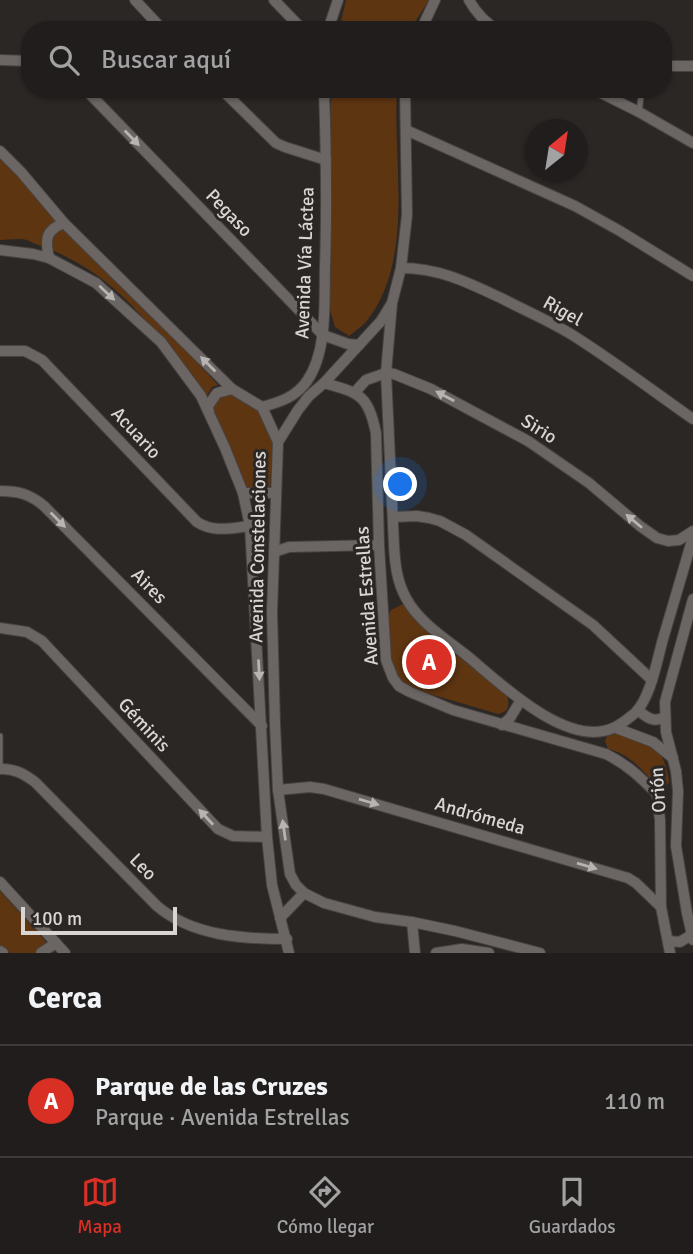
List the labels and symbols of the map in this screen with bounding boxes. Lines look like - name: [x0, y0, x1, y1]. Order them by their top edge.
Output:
- north arrow: [525, 119, 588, 182]
- one-way arrow: [124, 129, 140, 146]
- street label: Pegaso: [200, 184, 258, 242]
- street label: Avenida Vía Láctea: [290, 186, 320, 340]
- one-way arrow: [98, 285, 116, 301]
- street label: Rigel: [539, 290, 587, 332]
- one-way arrow: [199, 356, 216, 373]
- one-way arrow: [435, 390, 454, 402]
- street label: Acuario: [106, 402, 166, 464]
- street label: Sirio: [517, 409, 562, 449]
- street label: Avenida Constelaciones: [244, 451, 272, 643]
- your location: [383, 467, 417, 501]
- one-way arrow: [50, 511, 67, 528]
- one-way arrow: [625, 514, 642, 529]
- street label: Avenida Estrellas: [350, 526, 384, 666]
- street label: Aires: [126, 563, 172, 609]
- pin: A: [406, 636, 452, 688]
- one-way arrow: [253, 659, 264, 681]
- street label: Géminis: [113, 693, 175, 757]
- street label: Orión: [644, 767, 672, 813]
- street label: Andrómeda: [432, 792, 528, 840]
- one-way arrow: [359, 798, 380, 808]
- one-way arrow: [198, 809, 214, 826]
- one-way arrow: [278, 819, 289, 841]
- street label: Leo: [124, 848, 162, 886]
- one-way arrow: [577, 862, 598, 872]
- scale bar: [21, 904, 177, 936]

